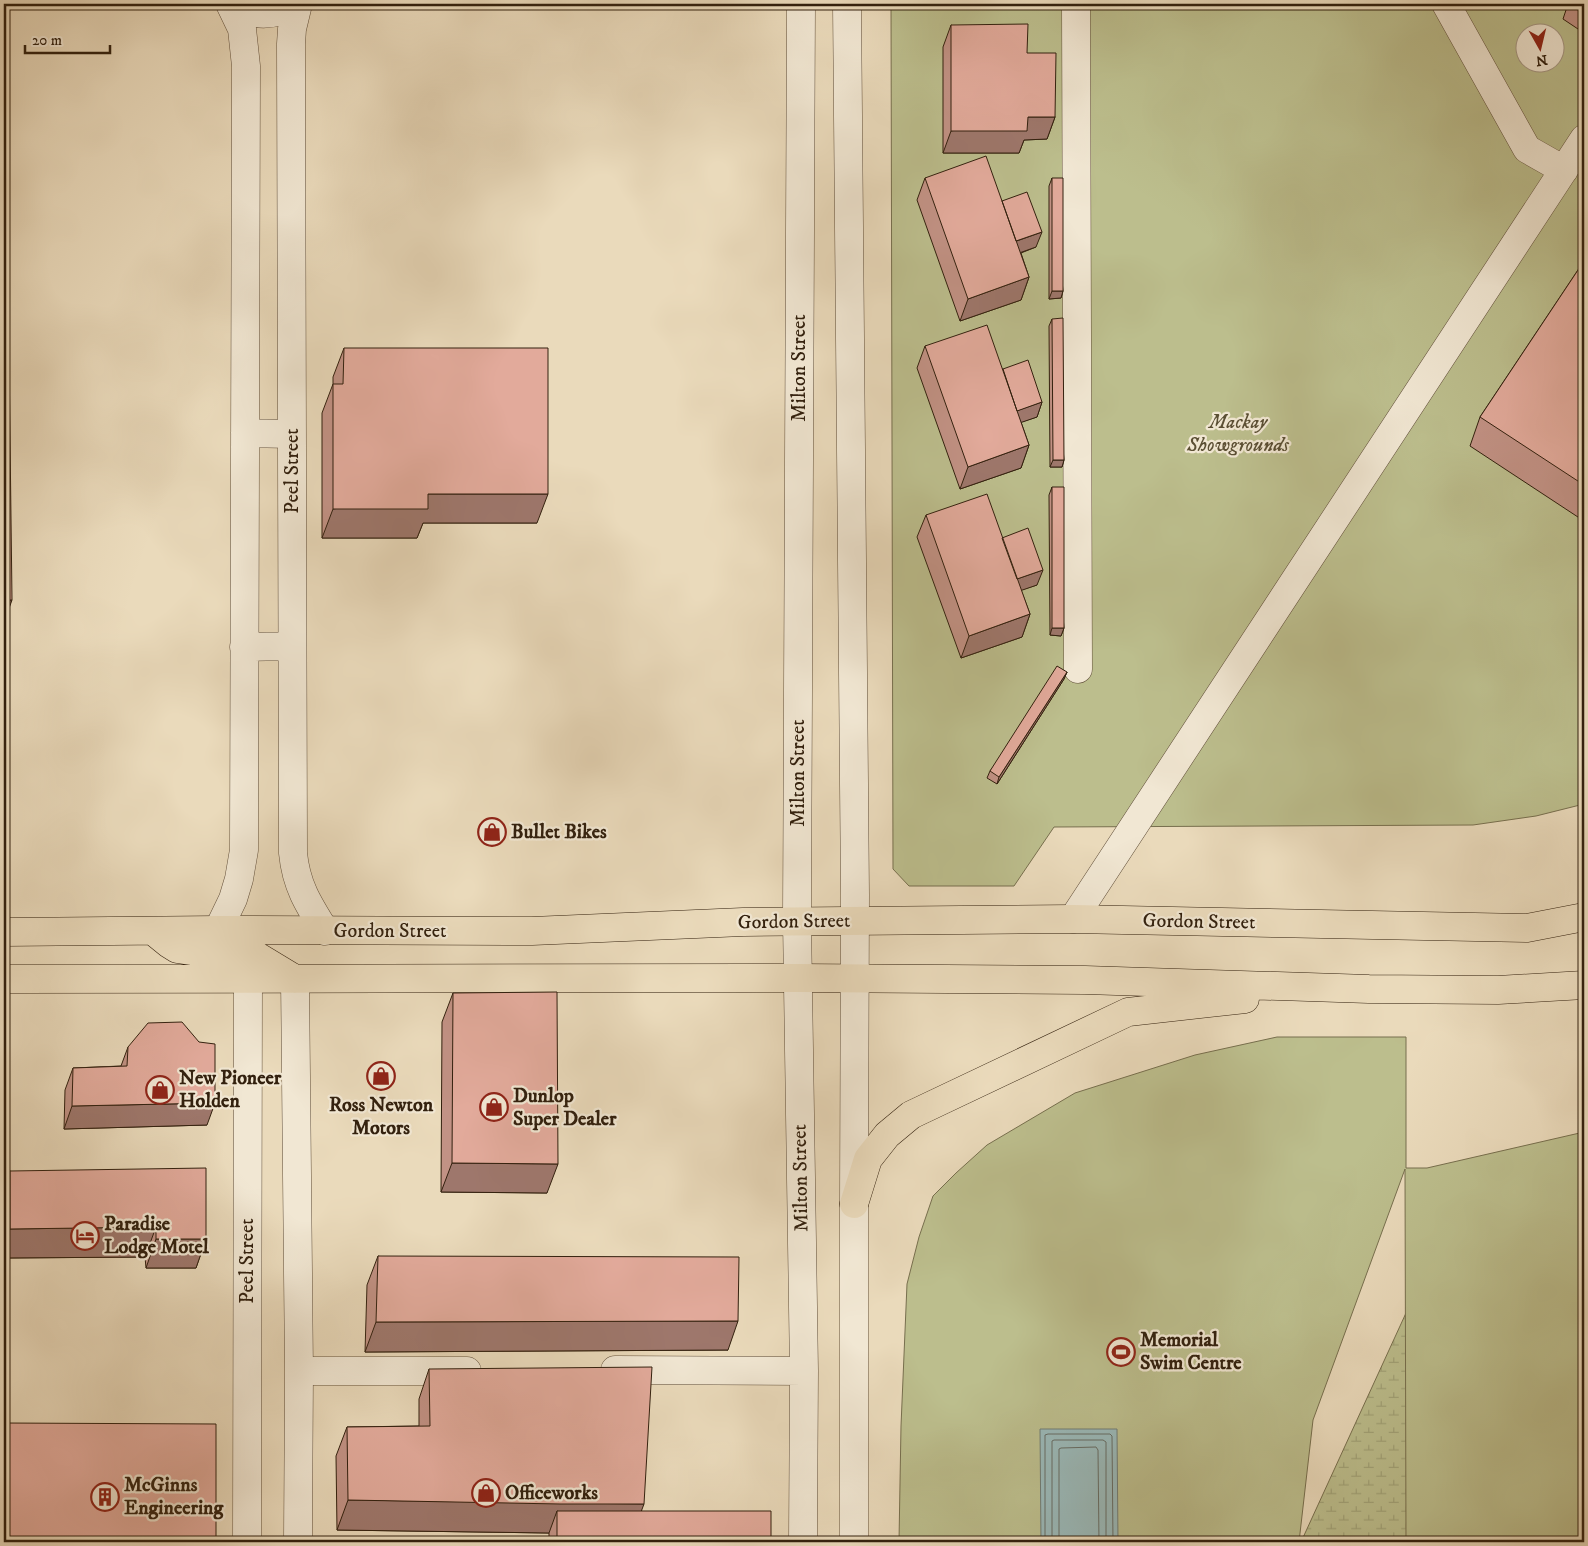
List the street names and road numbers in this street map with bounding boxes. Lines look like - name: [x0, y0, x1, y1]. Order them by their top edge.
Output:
- street label: Milton Street: [787, 314, 812, 422]
- street label: Peel Street: [280, 428, 305, 514]
- street label: Milton Street: [786, 719, 811, 827]
- street label: Gordon Street: [737, 909, 851, 935]
- street label: Gordon Street: [1142, 909, 1256, 935]
- street label: Gordon Street: [334, 919, 446, 944]
- street label: Milton Street: [788, 1124, 814, 1232]
- street label: Peel Street: [235, 1218, 260, 1304]

